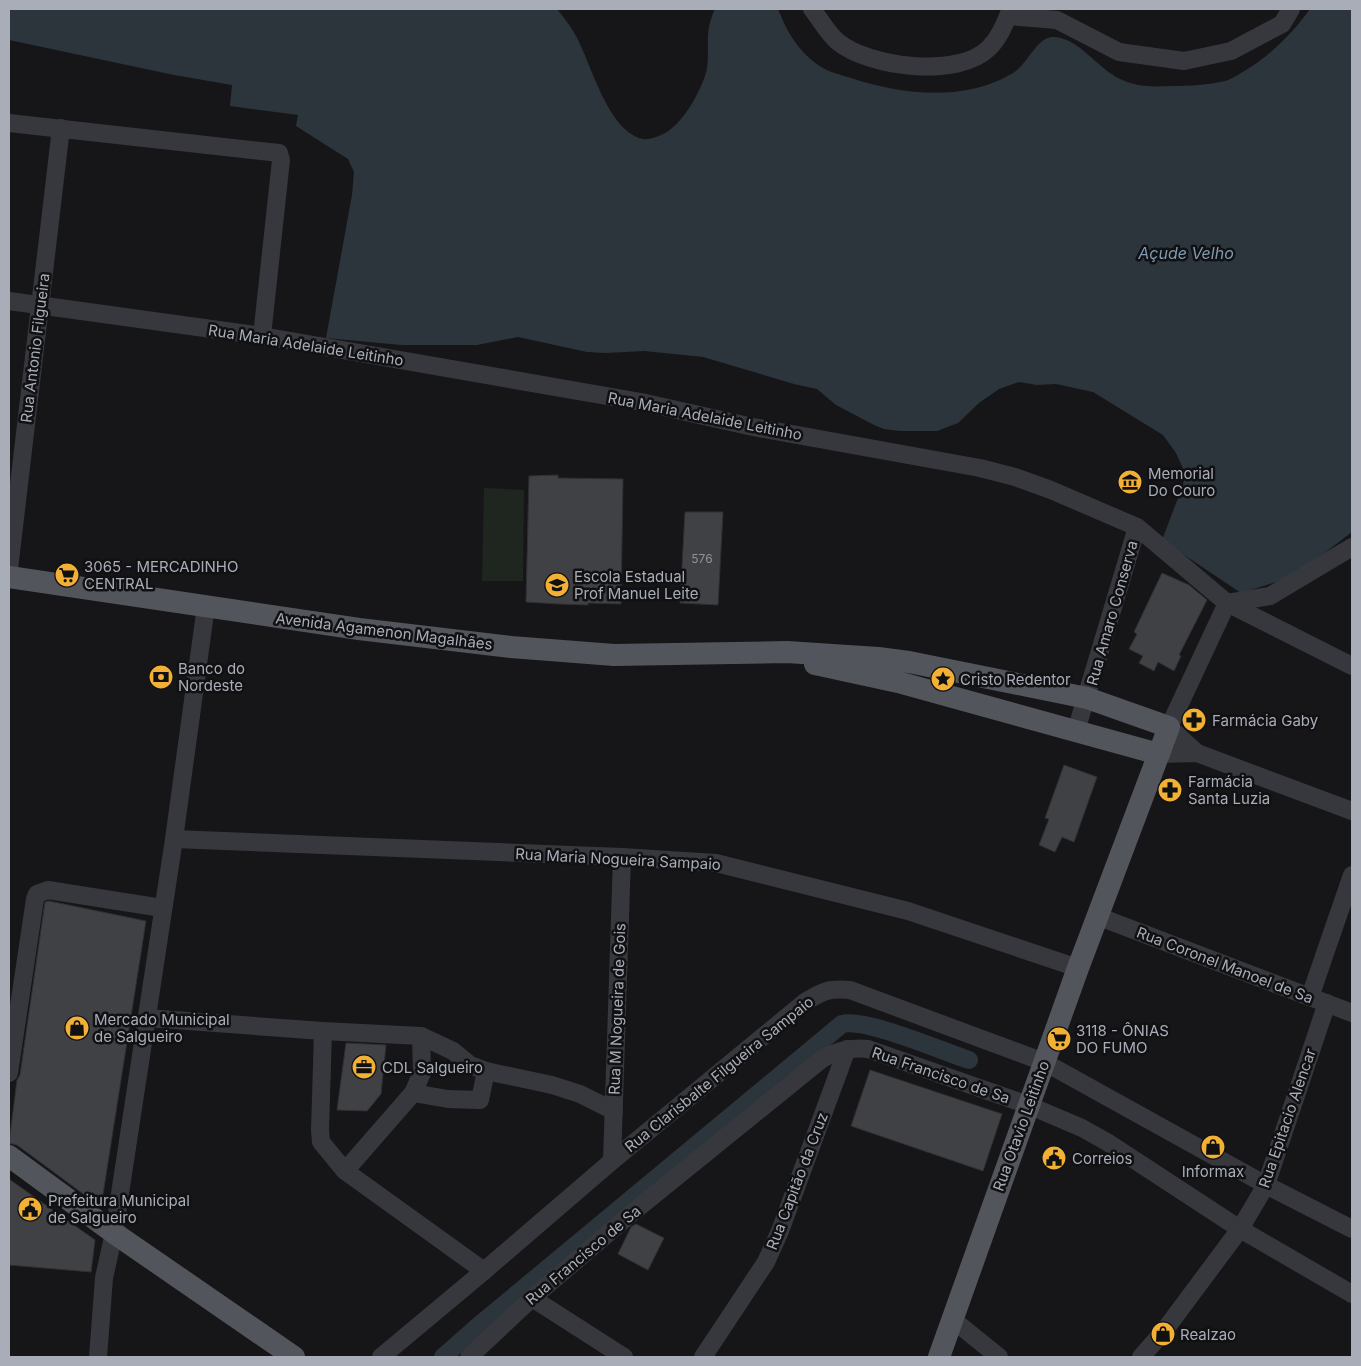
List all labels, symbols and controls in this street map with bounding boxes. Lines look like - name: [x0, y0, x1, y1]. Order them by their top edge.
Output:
- water label: Açude Velho: [1137, 243, 1234, 263]
- street label: Rua Antonio Filgueira: [16, 272, 54, 424]
- street label: Rua Maria Adelaide Leitinho: [207, 320, 405, 370]
- street label: Rua Maria Adelaide Leitinho: [606, 388, 804, 444]
- place label: Memorial Do Couro: [1148, 464, 1215, 500]
- museum icon: Memorial Do Couro: [1117, 469, 1143, 495]
- street label: Rua Amaro Conserva: [1082, 538, 1142, 688]
- house number: 576: [691, 551, 713, 566]
- place label: 3065 - MERCADINHO CENTRAL: [84, 557, 239, 593]
- supermarket icon: 3065 - MERCADINHO CENTRAL: [54, 562, 80, 588]
- place label: Escola Estadual Prof Manuel Leite: [574, 567, 698, 603]
- school or university icon: Escola Estadual Prof Manuel Leite: [544, 572, 570, 598]
- street label: Avenida Agamenon Magalhães: [274, 608, 494, 654]
- place label: Banco do Nordeste: [178, 659, 245, 695]
- bank icon: Banco do Nordeste: [148, 664, 174, 690]
- place icon: Cristo Redentor: [930, 666, 956, 692]
- place label: Cristo Redentor: [960, 670, 1071, 689]
- pharmacy icon: Farmácia Gaby: [1181, 707, 1207, 733]
- place label: Farmácia Gaby: [1212, 711, 1319, 730]
- place label: Farmácia Santa Luzia: [1188, 772, 1270, 808]
- pharmacy icon: Farmácia Santa Luzia: [1157, 777, 1183, 803]
- street label: Rua Maria Nogueira Sampaio: [515, 844, 721, 874]
- street label: Rua M Nogueira de Gois: [605, 923, 629, 1095]
- street label: Rua Coronel Manoel de Sa: [1134, 923, 1316, 1007]
- street label: Rua Clarisbalte Filgueira Sampaio: [621, 992, 817, 1156]
- place label: Mercado Municipal de Salgueiro: [94, 1010, 230, 1046]
- shop icon: Mercado Municipal de Salgueiro: [64, 1015, 90, 1041]
- place label: 3118 - ÔNIAS DO FUMO: [1076, 1021, 1169, 1057]
- supermarket icon: 3118 - ÔNIAS DO FUMO: [1046, 1026, 1072, 1052]
- street label: Rua Francisco de Sa: [870, 1042, 1012, 1108]
- street label: Rua Epitacio Alencar: [1254, 1045, 1320, 1190]
- office icon: CDL Salgueiro: [351, 1054, 377, 1080]
- place label: CDL Salgueiro: [382, 1058, 483, 1077]
- street label: Rua Otavio Leitinho: [989, 1058, 1053, 1194]
- street label: Rua Capitão da Cruz: [762, 1110, 832, 1252]
- shop icon: Informax: [1200, 1134, 1226, 1160]
- public building icon: Correios: [1041, 1145, 1067, 1171]
- place label: Correios: [1072, 1149, 1133, 1168]
- place label: Informax: [1182, 1162, 1244, 1181]
- place label: Prefeitura Municipal de Salgueiro: [48, 1191, 190, 1227]
- public building icon: Prefeitura Municipal de Salgueiro: [17, 1196, 43, 1222]
- street label: Rua Francisco de Sa: [522, 1201, 644, 1309]
- shop icon: Realzao: [1150, 1321, 1176, 1347]
- place label: Realzao: [1180, 1325, 1236, 1344]

